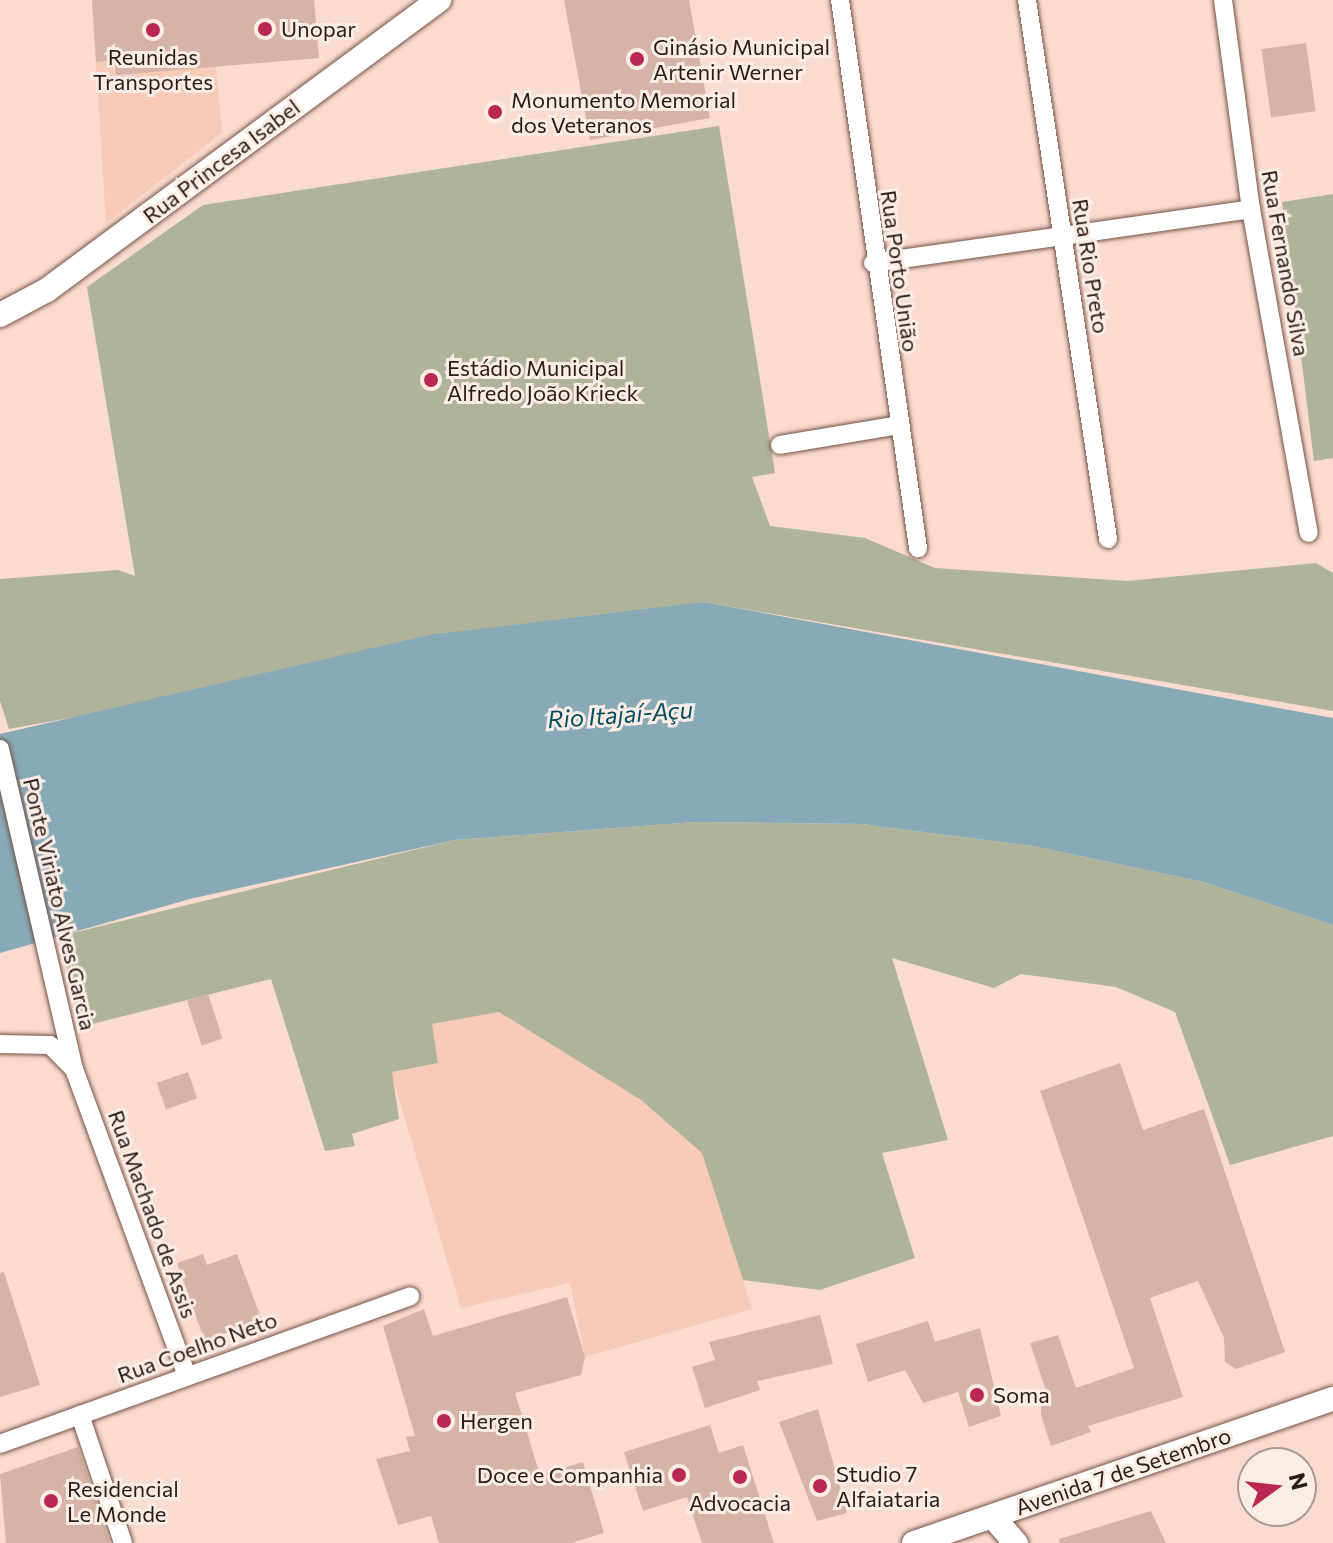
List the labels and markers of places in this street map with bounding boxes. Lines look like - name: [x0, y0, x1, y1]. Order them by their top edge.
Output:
- place label: Unopar: [281, 16, 356, 42]
- marker: Unopar: [256, 20, 274, 38]
- marker: Reunidas Transportes: [144, 21, 162, 39]
- place label: Ginásio Municipal Artenir Werner: [653, 33, 830, 84]
- place label: Reunidas Transportes: [93, 43, 213, 94]
- marker: Ginásio Municipal Artenir Werner: [628, 50, 646, 68]
- place label: Monumento Memorial dos Veteranos: [511, 86, 736, 138]
- marker: Monumento Memorial dos Veteranos: [486, 103, 504, 121]
- place label: Estádio Municipal Alfredo João Krieck: [447, 354, 638, 406]
- marker: Estádio Municipal Alfredo João Krieck: [422, 371, 440, 389]
- place label: Soma: [993, 1382, 1050, 1408]
- marker: Soma: [968, 1386, 986, 1404]
- place label: Hergen: [460, 1408, 533, 1434]
- marker: Hergen: [435, 1412, 453, 1430]
- place label: Studio 7 Alfaiataria: [836, 1460, 940, 1512]
- place label: Doce e Companhia: [477, 1462, 663, 1488]
- marker: Doce e Companhia: [670, 1466, 688, 1484]
- marker: Advocacia: [731, 1468, 749, 1486]
- place label: Residencial Le Monde: [67, 1475, 179, 1526]
- marker: Studio 7 Alfaiataria: [811, 1477, 829, 1495]
- place label: Advocacia: [689, 1490, 791, 1516]
- marker: Residencial Le Monde: [42, 1492, 60, 1510]

